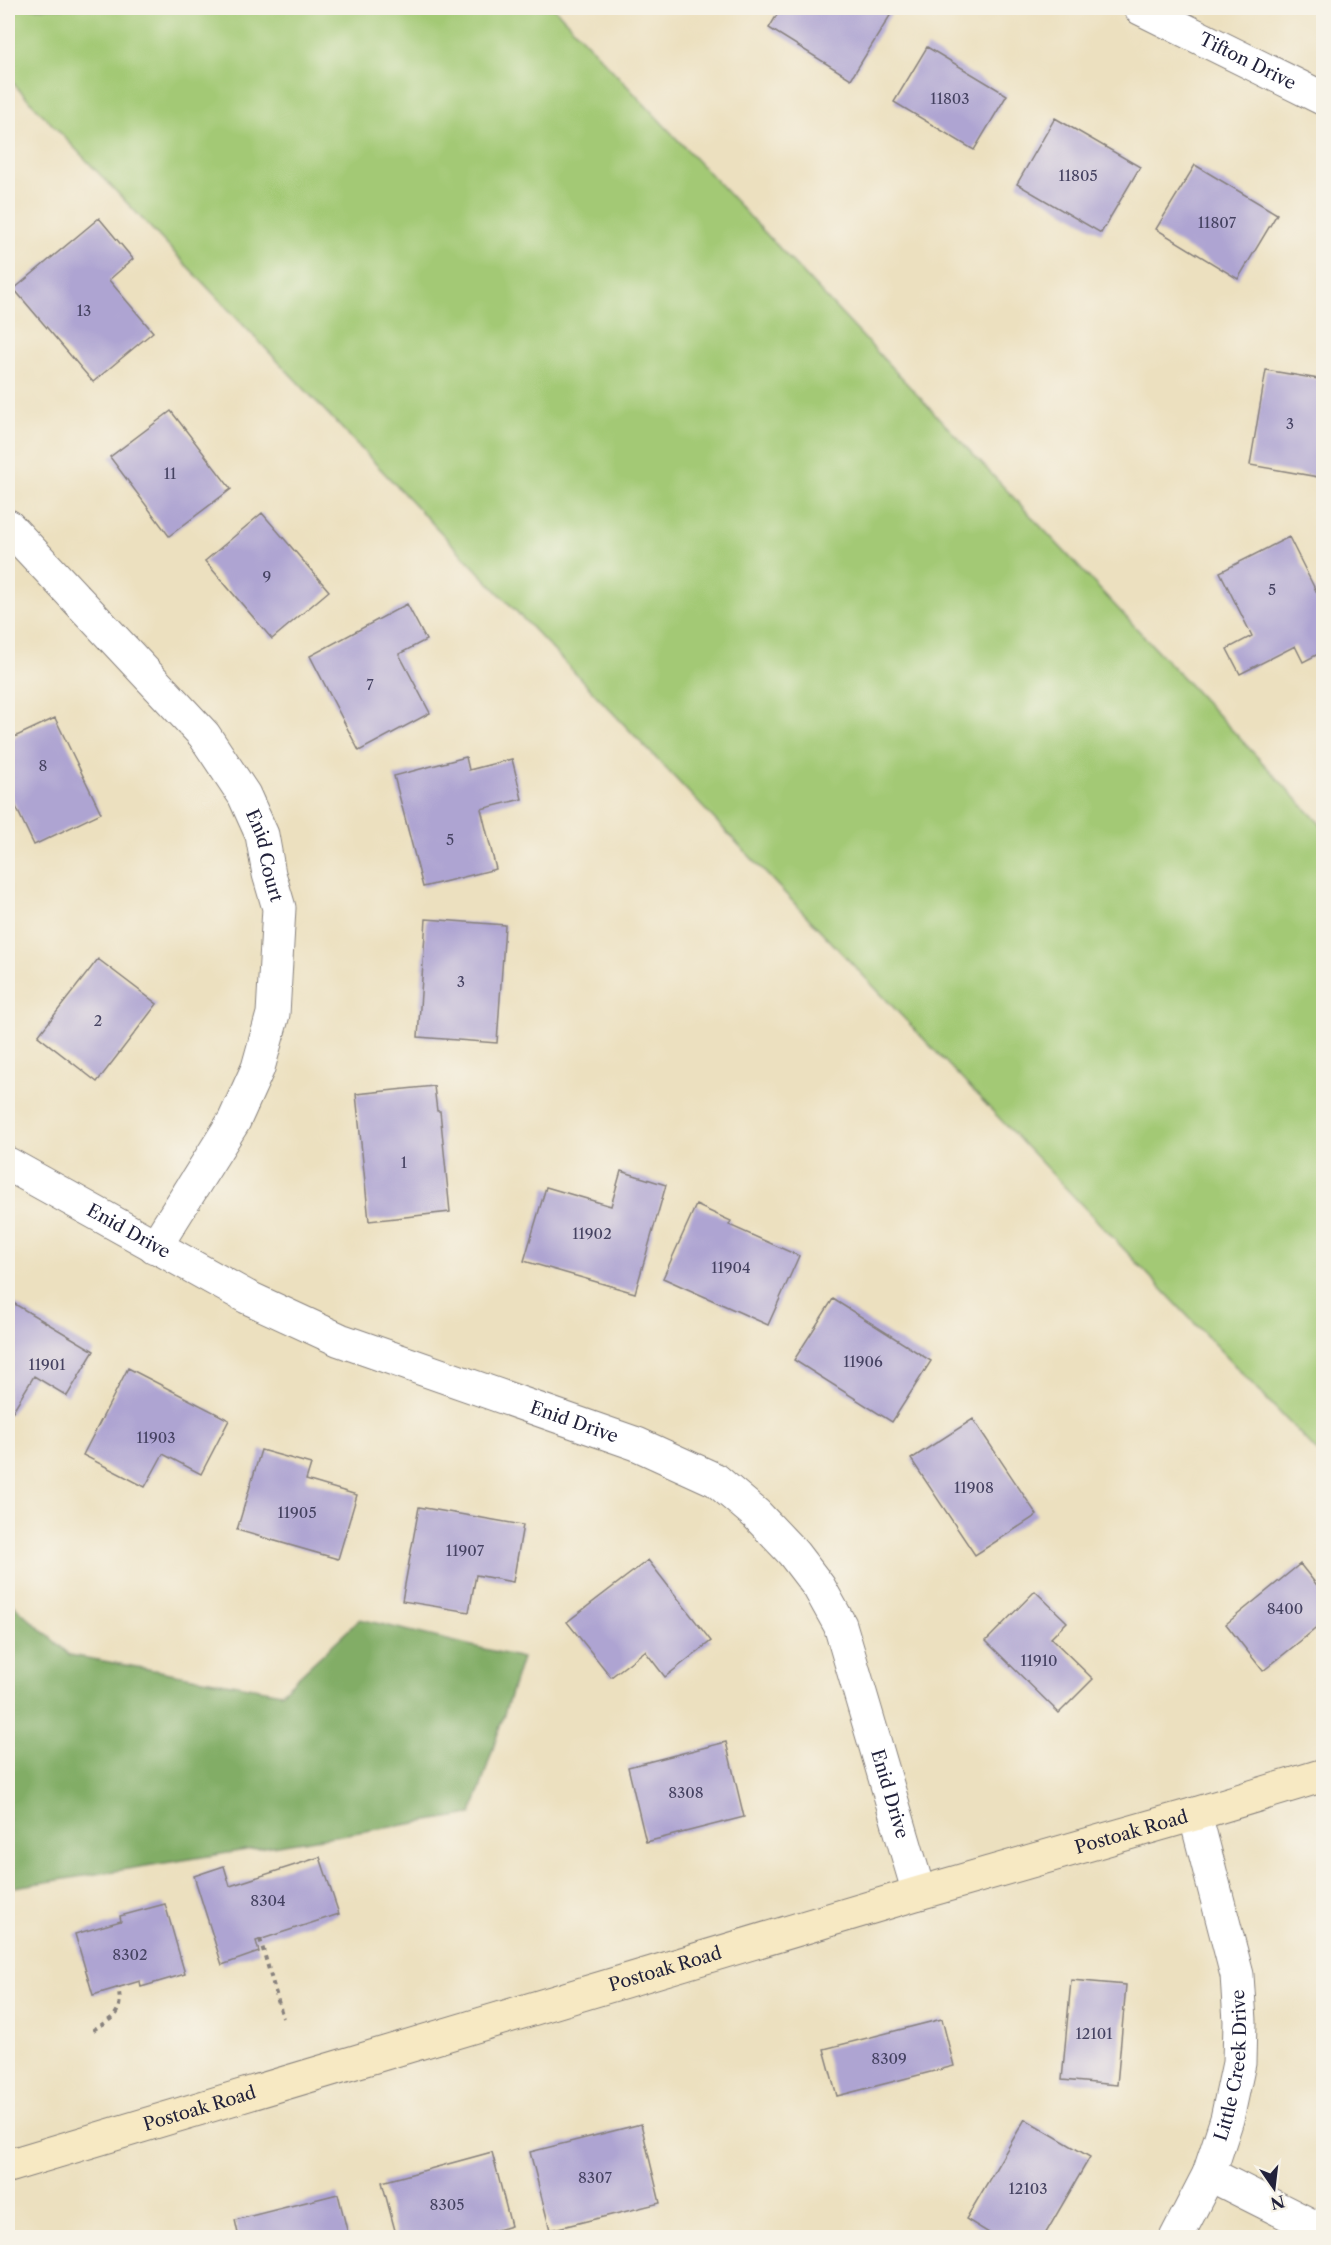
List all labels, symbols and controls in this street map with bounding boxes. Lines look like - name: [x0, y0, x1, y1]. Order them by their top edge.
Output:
- street label: Tifton Drive: [1196, 28, 1300, 94]
- house number: 11803: [930, 89, 970, 108]
- house number: 11805: [1058, 166, 1098, 185]
- house number: 11807: [1198, 213, 1237, 232]
- house number: 13: [77, 301, 91, 320]
- house number: 3: [1286, 414, 1294, 433]
- house number: 11: [164, 464, 177, 483]
- house number: 9: [263, 567, 271, 586]
- house number: 5: [1268, 580, 1276, 599]
- house number: 7: [366, 675, 374, 694]
- house number: 8: [39, 756, 48, 775]
- street label: Enid Court: [241, 806, 288, 905]
- house number: 5: [446, 830, 454, 849]
- house number: 3: [457, 972, 465, 991]
- house number: 2: [94, 1011, 102, 1030]
- house number: 1: [401, 1153, 408, 1172]
- street label: Enid Drive: [83, 1199, 174, 1263]
- house number: 11902: [572, 1224, 612, 1243]
- house number: 11904: [711, 1258, 751, 1277]
- house number: 11906: [843, 1352, 883, 1371]
- house number: 11901: [28, 1355, 66, 1374]
- street label: Enid Drive: [527, 1396, 621, 1448]
- house number: 11903: [136, 1428, 176, 1447]
- house number: 11908: [954, 1478, 994, 1497]
- house number: 11905: [277, 1503, 317, 1522]
- house number: 11907: [446, 1541, 485, 1560]
- house number: 8400: [1267, 1599, 1303, 1618]
- house number: 11910: [1020, 1651, 1058, 1670]
- street label: Enid Drive: [866, 1747, 913, 1841]
- house number: 8308: [668, 1783, 704, 1802]
- street label: Postoak Road: [1072, 1806, 1191, 1859]
- house number: 8304: [250, 1891, 286, 1910]
- street label: Postoak Road: [606, 1942, 724, 1996]
- house number: 8302: [112, 1945, 148, 1964]
- street label: Little Creek Drive: [1210, 1989, 1251, 2144]
- house number: 12101: [1075, 2024, 1113, 2043]
- house number: 8309: [871, 2049, 907, 2068]
- street label: Postoak Road: [141, 2081, 259, 2136]
- north arrow: [1244, 2158, 1304, 2218]
- house number: 8307: [578, 2168, 613, 2187]
- house number: 12103: [1009, 2179, 1048, 2198]
- text: N: [1268, 2191, 1287, 2214]
- house number: 8305: [430, 2195, 464, 2214]

